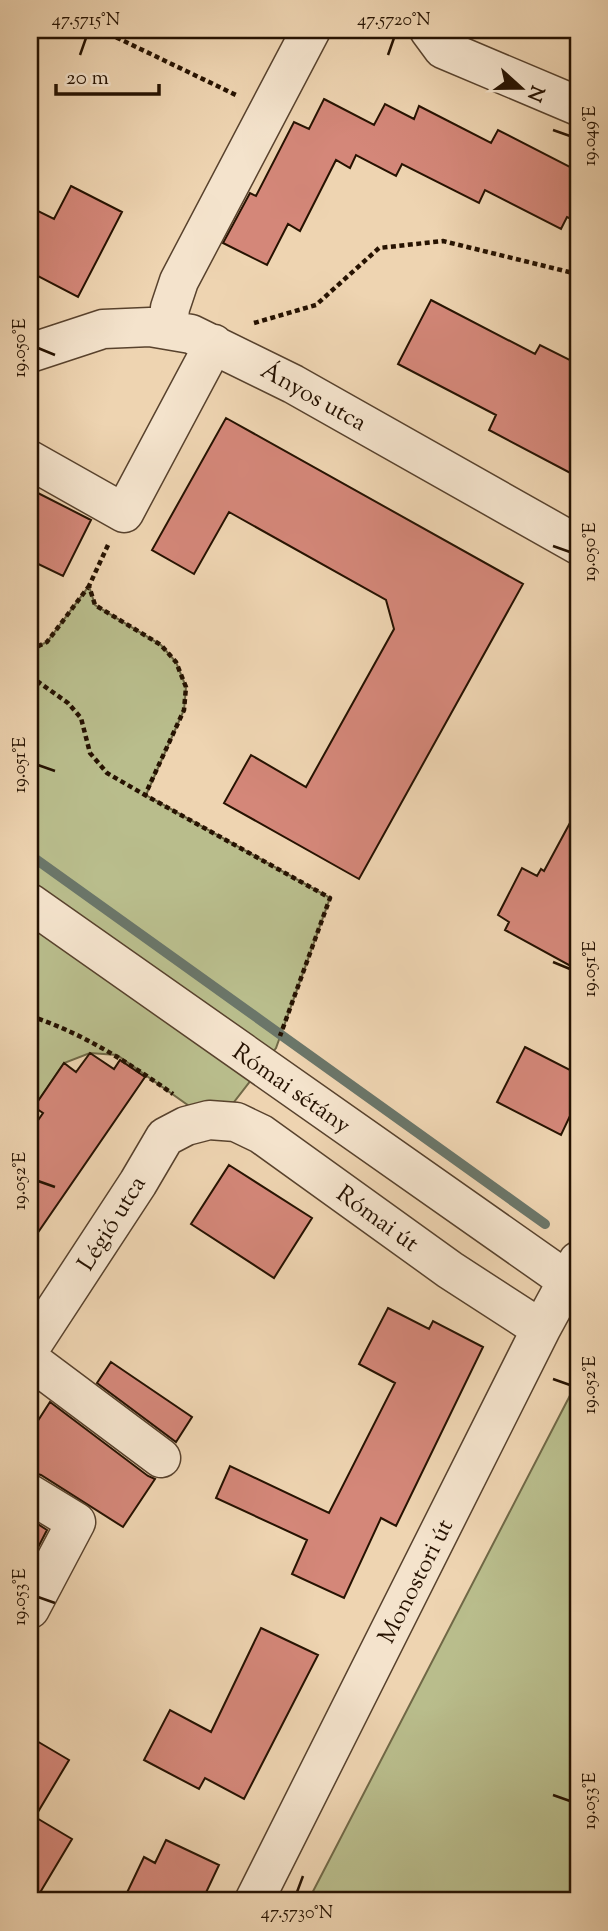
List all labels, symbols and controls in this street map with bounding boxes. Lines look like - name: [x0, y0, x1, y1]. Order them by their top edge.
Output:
- text: 47.5715°N: [52, 8, 120, 34]
- text: 47.5720°N: [357, 8, 431, 34]
- scale bar: [56, 52, 159, 96]
- north arrow: [486, 52, 556, 122]
- text: 20 m: [66, 64, 109, 94]
- text: N: [519, 81, 550, 105]
- text: 19.049°E: [578, 106, 604, 166]
- text: 19.050°E: [8, 318, 34, 378]
- street label: Ányos utca: [254, 355, 372, 441]
- text: 19.050°E: [578, 522, 604, 582]
- text: 19.051°E: [8, 737, 34, 793]
- text: 19.051°E: [578, 941, 604, 997]
- street label: Római sétány: [225, 1036, 357, 1143]
- text: 19.052°E: [8, 1152, 34, 1210]
- street label: Légió utca: [70, 1170, 155, 1278]
- street label: Római út: [329, 1178, 425, 1261]
- text: 19.052°E: [578, 1356, 604, 1414]
- street label: Monostori út: [371, 1514, 463, 1650]
- text: 19.053°E: [8, 1568, 34, 1626]
- text: 19.053°E: [578, 1772, 604, 1830]
- text: 47.5730°N: [261, 1901, 333, 1927]

